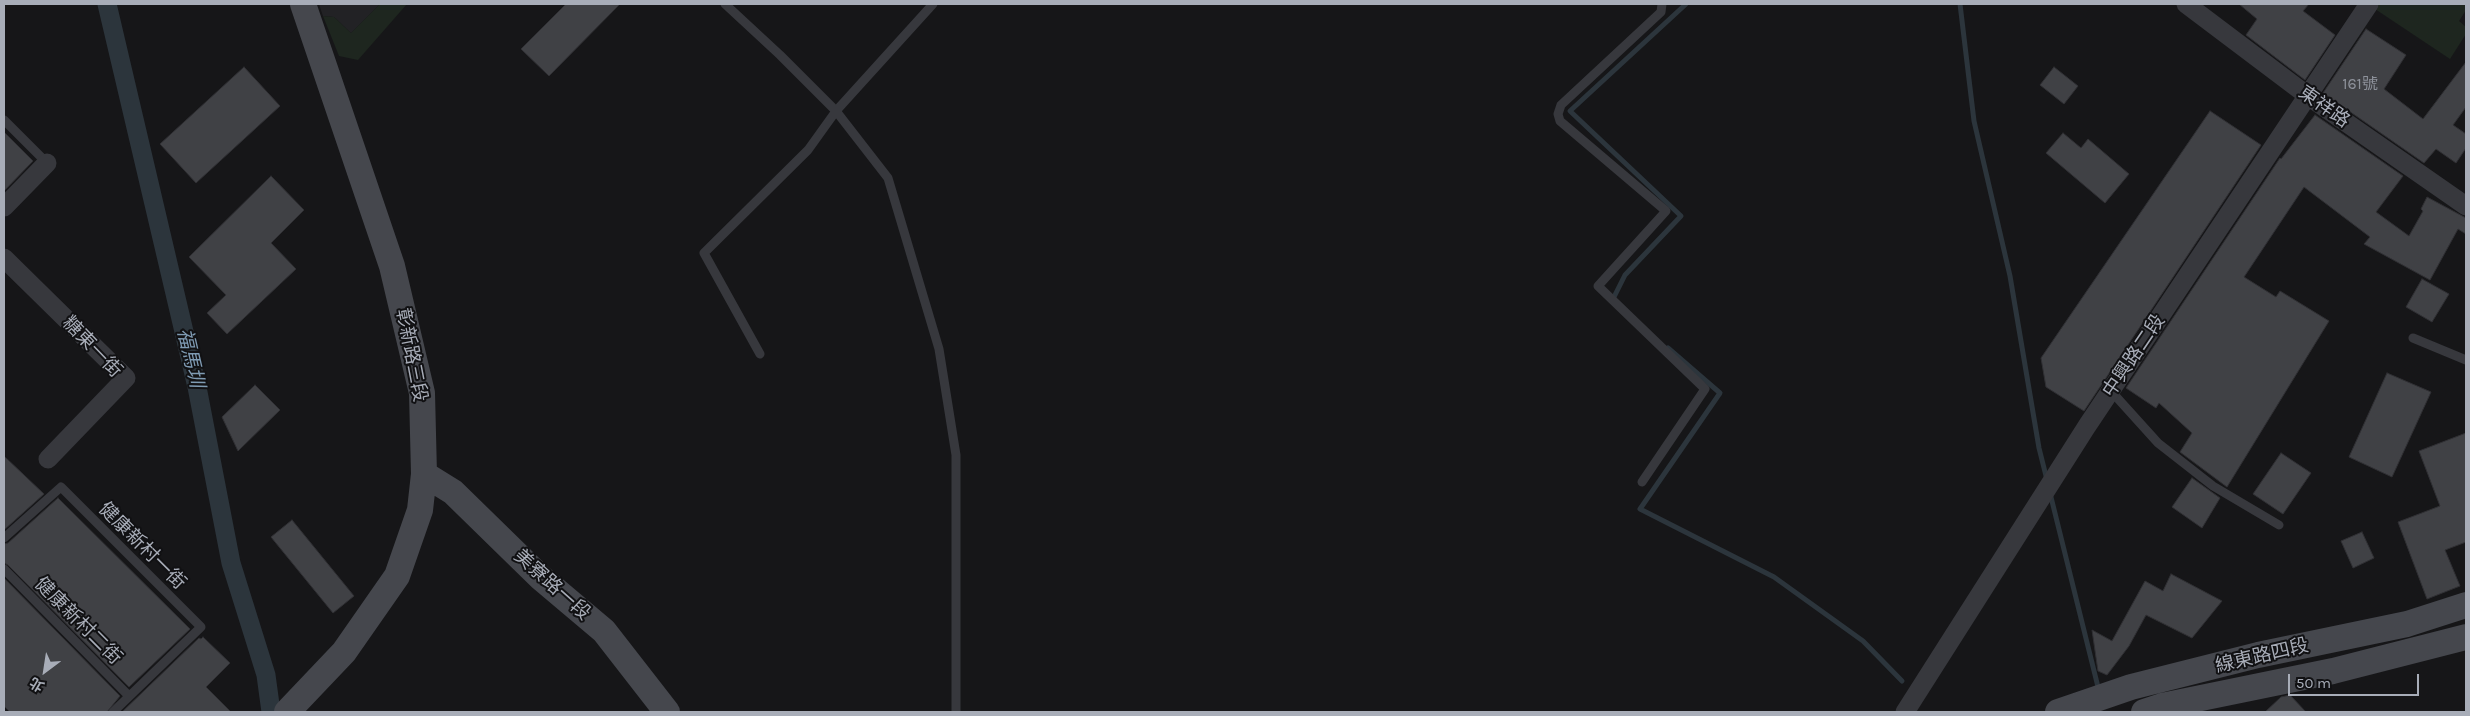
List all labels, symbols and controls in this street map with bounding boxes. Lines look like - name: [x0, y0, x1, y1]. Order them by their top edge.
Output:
- house number: 161號: [2342, 74, 2378, 94]
- street label: 東祥路: [2294, 81, 2354, 133]
- street label: 彰新路三段: [391, 306, 431, 404]
- street label: 中興路二段: [2098, 310, 2170, 402]
- street label: 糖東一街: [57, 312, 127, 382]
- water label: 福馬圳: [172, 326, 208, 390]
- street label: 健康新村一街: [94, 498, 190, 594]
- street label: 美寮路一段: [509, 545, 595, 625]
- street label: 健康新村二街: [30, 573, 126, 669]
- street label: 線東路四段: [2213, 634, 2311, 678]
- north arrow: [20, 646, 70, 696]
- scale bar: [2290, 664, 2421, 696]
- text: 北: [27, 673, 47, 695]
- text: 50 m: [2296, 674, 2331, 692]

